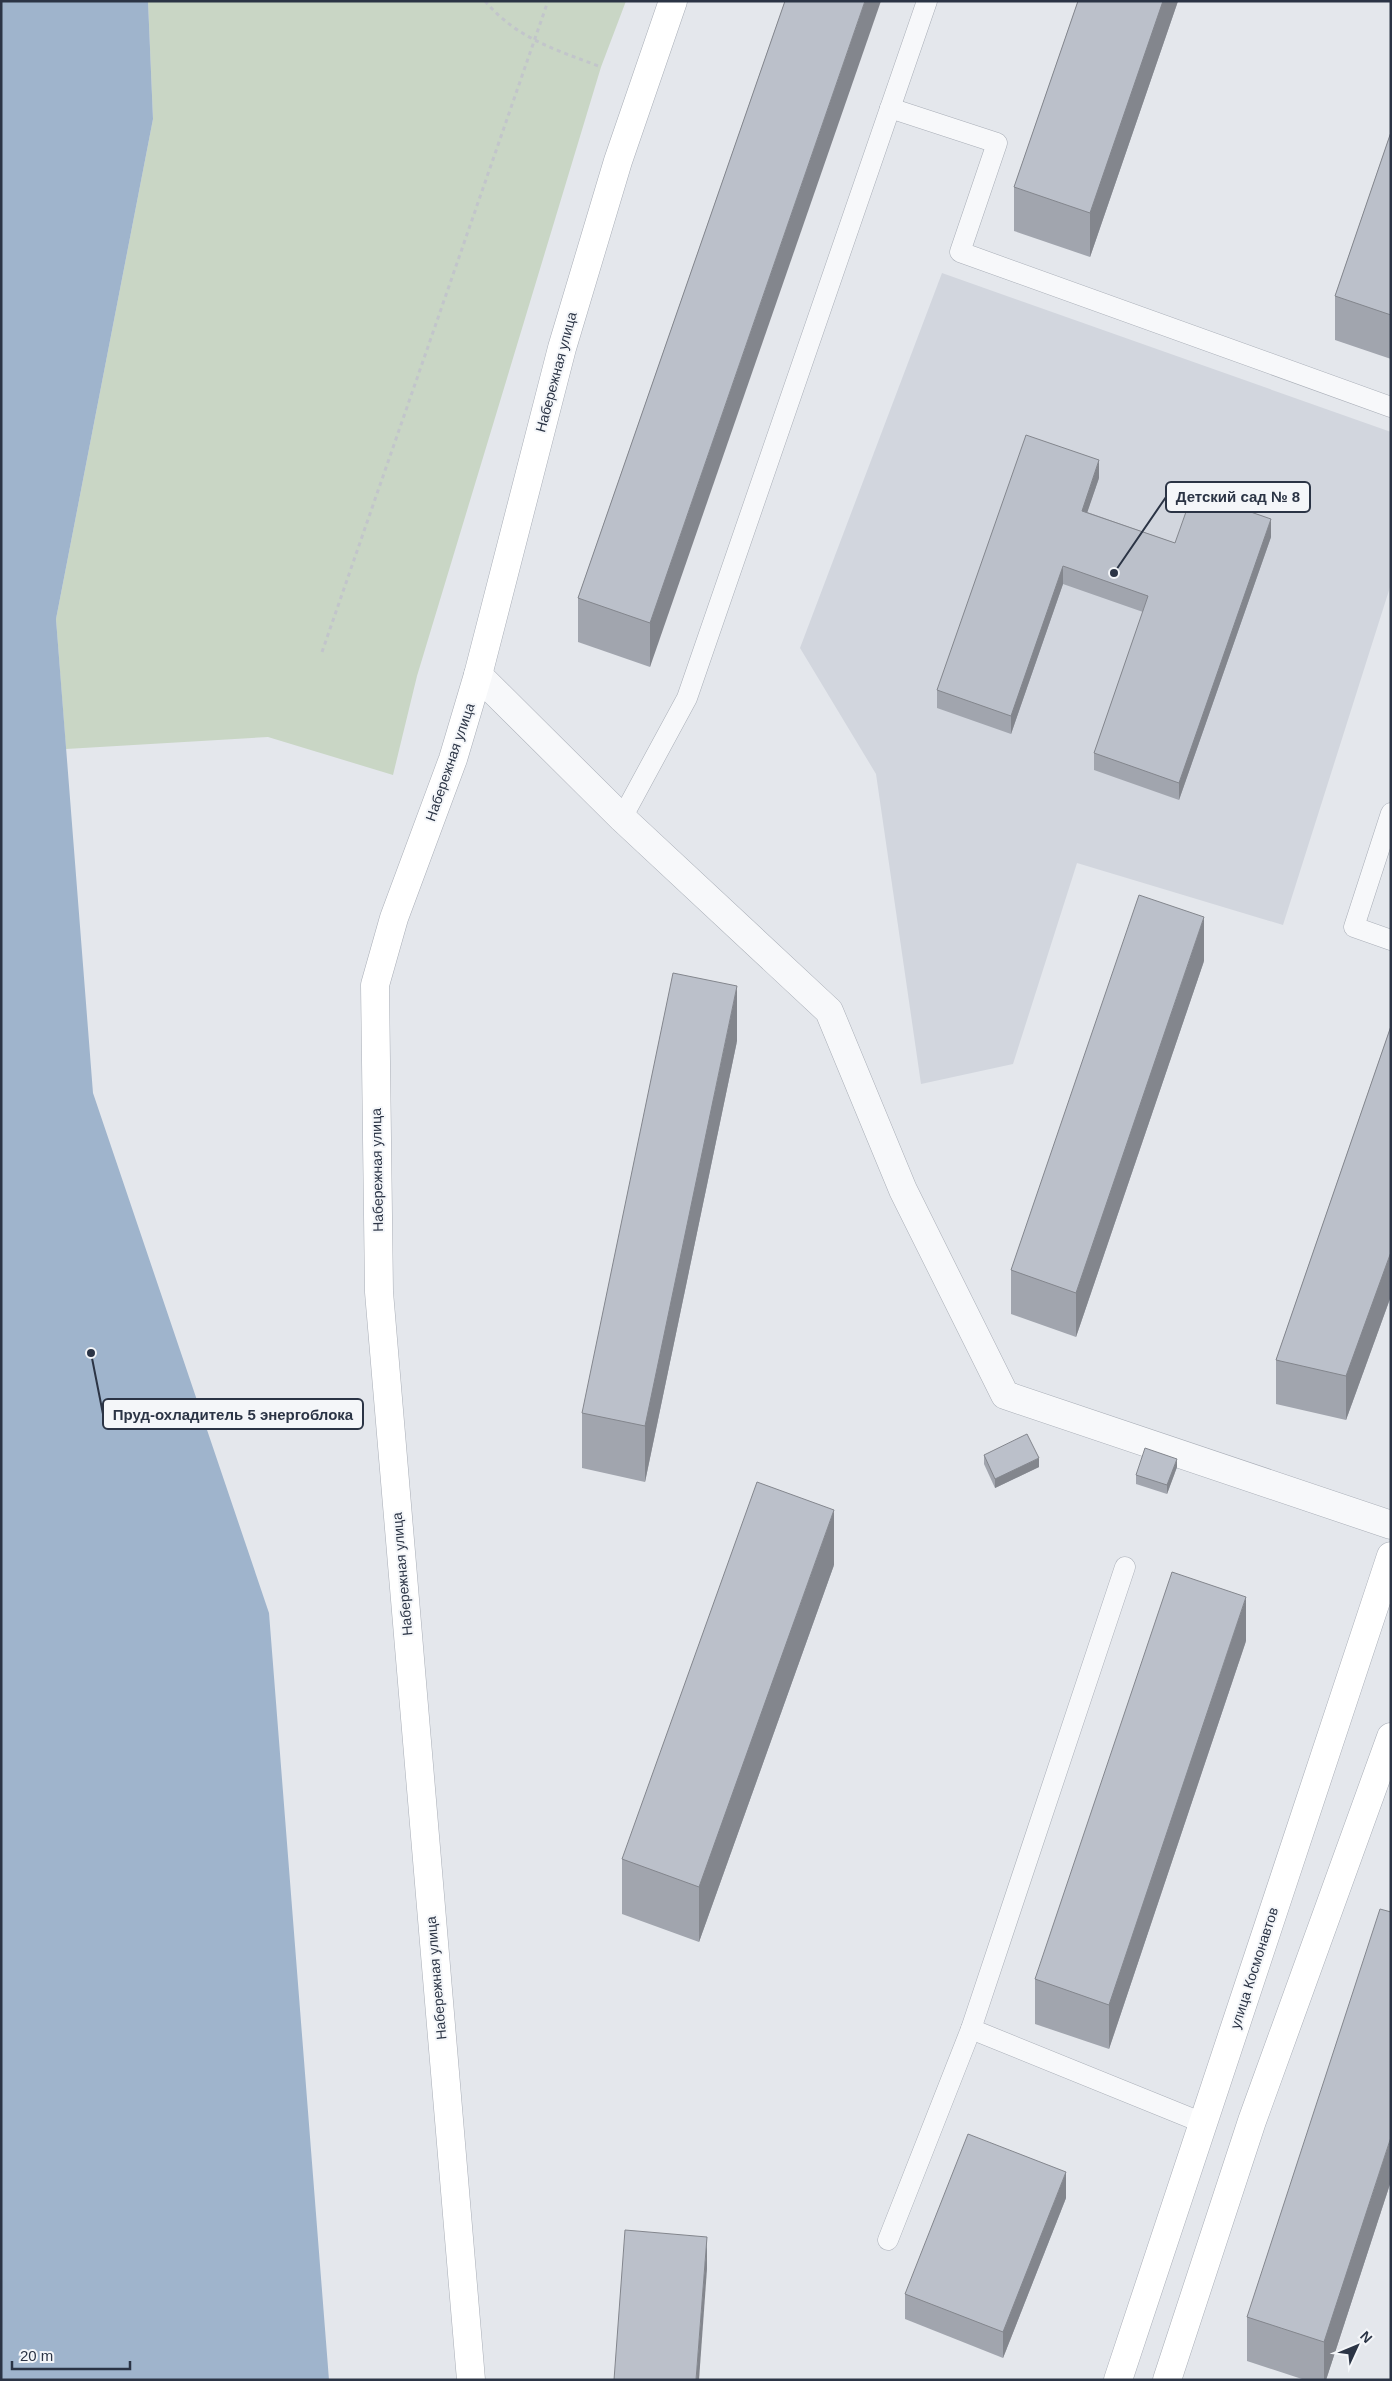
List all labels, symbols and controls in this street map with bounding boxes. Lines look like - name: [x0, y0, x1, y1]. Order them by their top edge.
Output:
- street label: Набережная улица: [532, 310, 580, 434]
- callout: Детский сад № 8: [1166, 482, 1310, 512]
- text: Детский сад № 8: [1176, 488, 1300, 505]
- street label: Набережная улица: [422, 701, 478, 823]
- street label: Набережная улица: [368, 1108, 386, 1232]
- callout: Пруд-охладитель 5 энергоблока: [103, 1399, 363, 1429]
- text: Пруд-охладитель 5 энергоблока: [113, 1406, 354, 1423]
- street label: Набережная улица: [389, 1511, 415, 1636]
- street label: улица Космонавтов: [1227, 1905, 1281, 2031]
- street label: Набережная улица: [423, 1915, 449, 2040]
- north arrow: [1332, 2321, 1382, 2371]
- text: N: [1357, 2328, 1376, 2346]
- scale bar: [12, 2338, 130, 2370]
- text: 20 m: [20, 2347, 53, 2364]

